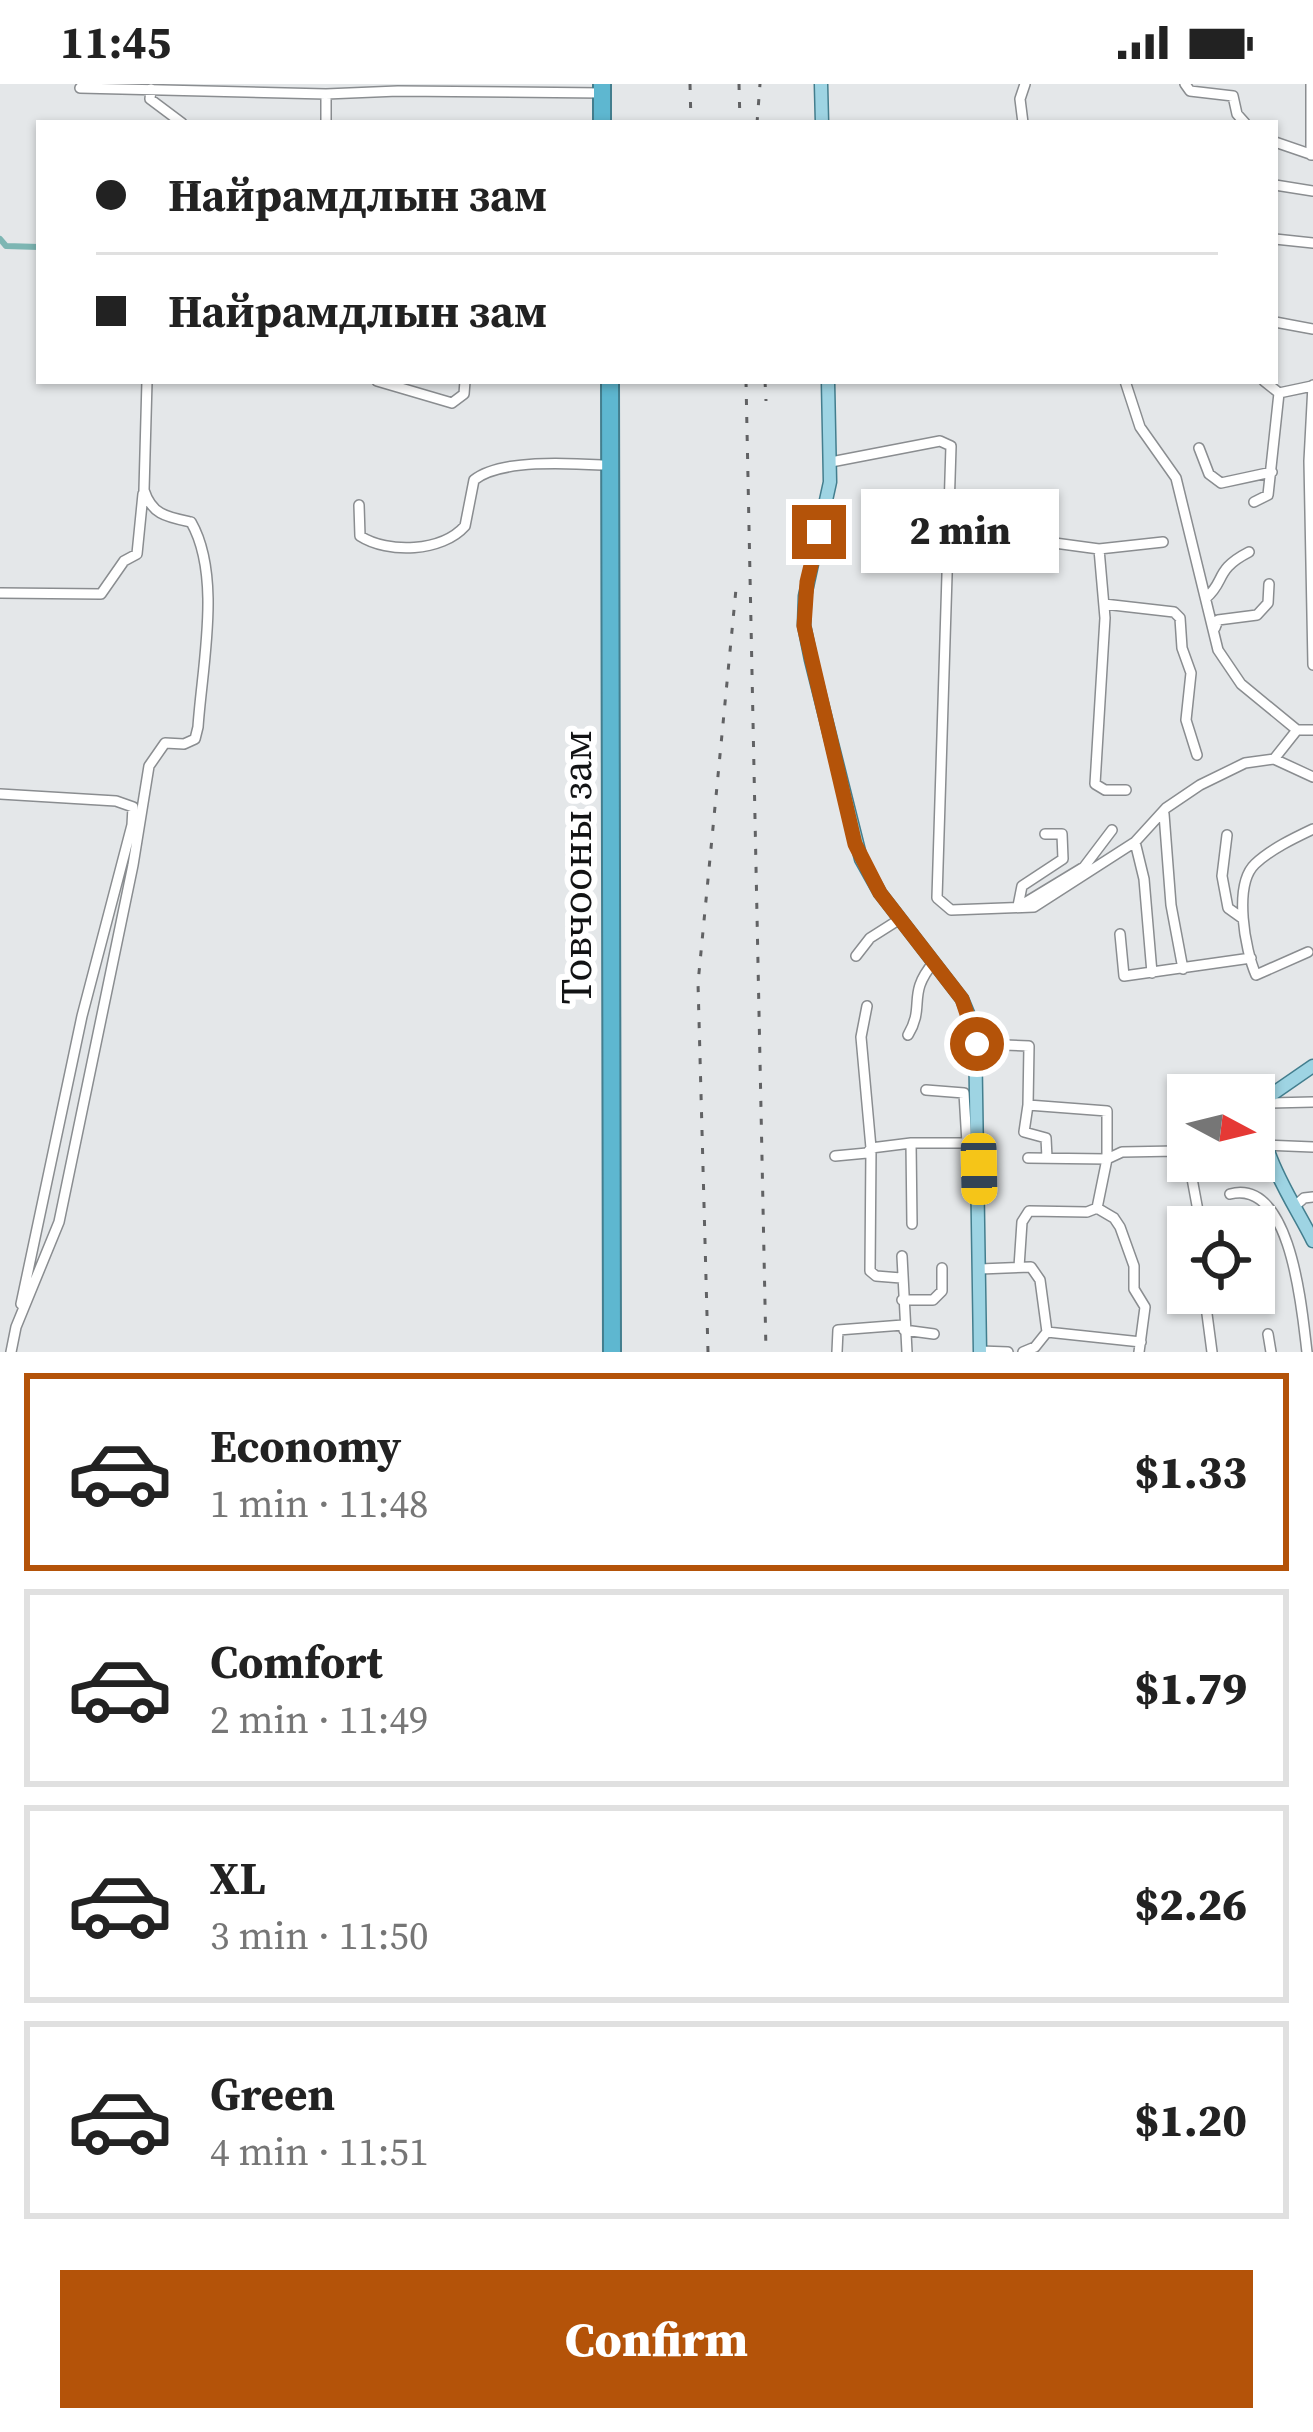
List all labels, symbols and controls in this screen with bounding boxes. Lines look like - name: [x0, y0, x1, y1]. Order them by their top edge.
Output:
- text: 11:45: [60, 11, 171, 73]
- text: Найрамдлын зам: [168, 164, 547, 226]
- text: Найрамдлын зам: [168, 280, 547, 342]
- callout: 2 min: [861, 490, 1059, 574]
- text: 2 min: [909, 504, 1011, 557]
- route end: [792, 505, 846, 559]
- street label: Товчооны зам: [547, 730, 605, 1004]
- route start: [950, 1017, 1004, 1071]
- north arrow: [1167, 1074, 1275, 1182]
- map controls: [1167, 1074, 1275, 1314]
- car: [960, 1133, 998, 1205]
- button: locate: [1167, 1206, 1275, 1314]
- text: Economy: [210, 1415, 401, 1477]
- icon: car: [66, 1418, 174, 1526]
- text: $1.33: [1134, 1441, 1247, 1503]
- text: 1 min · 11:48: [210, 1477, 429, 1530]
- text: Comfort: [210, 1631, 383, 1693]
- icon: car: [66, 1634, 174, 1742]
- text: $1.79: [1134, 1657, 1247, 1719]
- text: 2 min · 11:49: [210, 1693, 429, 1746]
- text: XL: [210, 1847, 266, 1909]
- icon: car: [66, 1850, 174, 1958]
- text: $2.26: [1134, 1873, 1247, 1935]
- text: 3 min · 11:50: [210, 1909, 429, 1962]
- text: Green: [210, 2063, 335, 2125]
- icon: car: [66, 2066, 174, 2174]
- text: $1.20: [1134, 2089, 1247, 2151]
- text: 4 min · 11:51: [210, 2125, 429, 2178]
- button: Confirm: [60, 2270, 1253, 2408]

